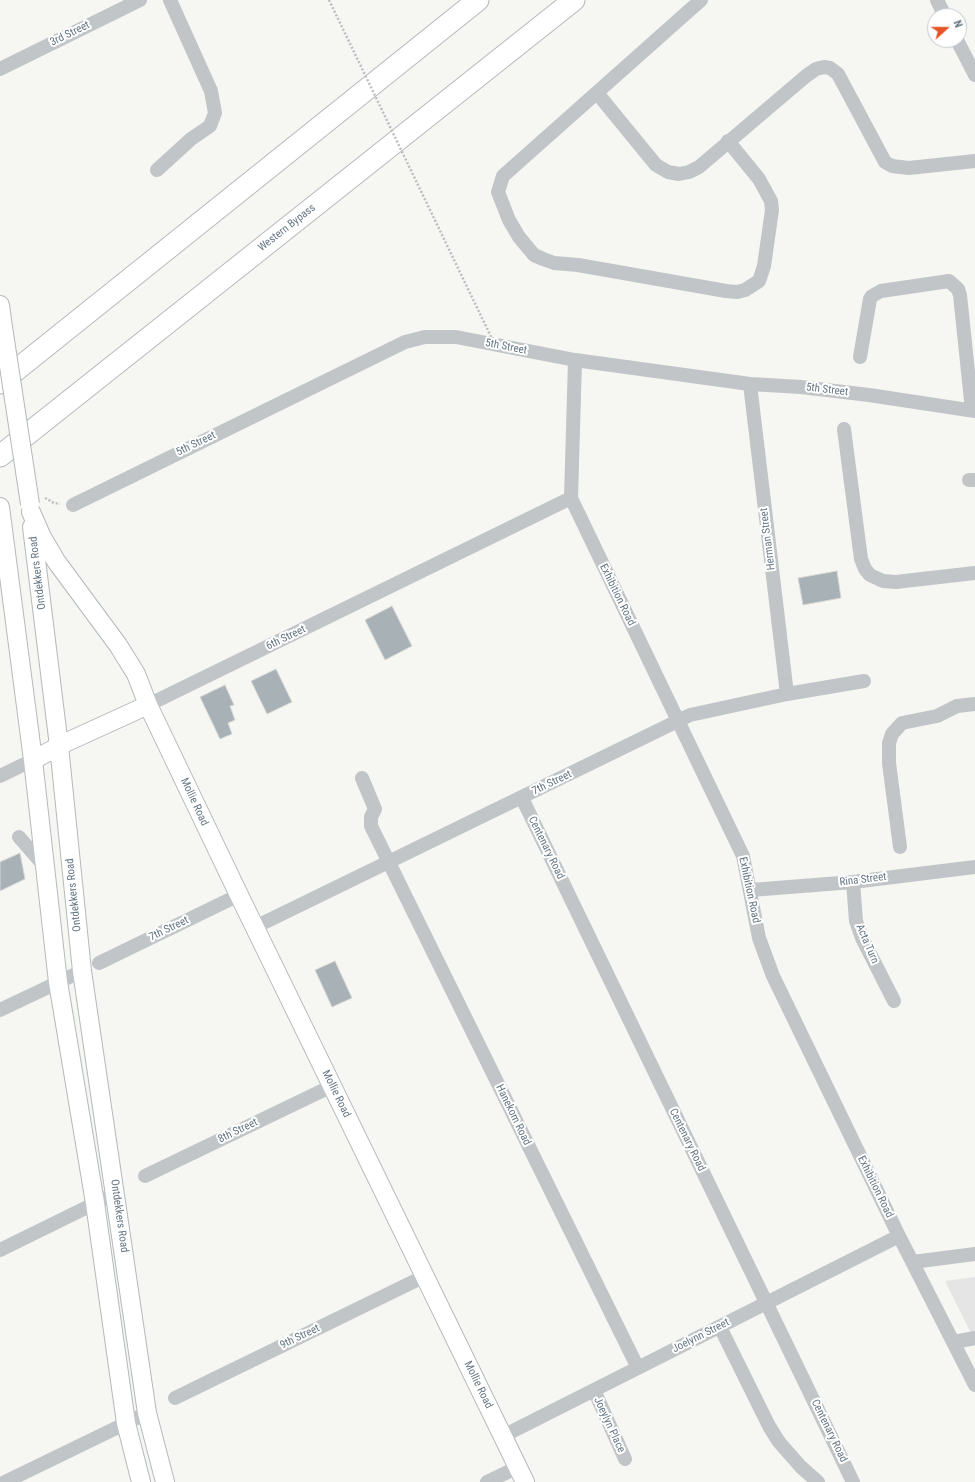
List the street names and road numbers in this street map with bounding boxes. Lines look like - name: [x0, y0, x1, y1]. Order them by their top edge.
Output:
- street label: 3rd Street: [48, 19, 92, 49]
- street label: Western Bypass: [256, 201, 318, 255]
- street label: 5th Street: [484, 336, 528, 358]
- street label: 5th Street: [805, 381, 849, 399]
- street label: 5th Street: [174, 429, 218, 459]
- street label: Herman Street: [758, 507, 778, 571]
- street label: Ontdekkers Road: [27, 536, 49, 610]
- street label: Exhibition Road: [596, 562, 638, 628]
- street label: 6th Street: [264, 623, 308, 653]
- street label: 7th Street: [530, 768, 574, 798]
- street label: Mollie Road: [177, 776, 211, 828]
- street label: Centenary Road: [525, 814, 567, 882]
- street label: Exhibition Road: [736, 856, 762, 924]
- street label: Ontdekkers Road: [64, 858, 84, 932]
- street label: Rina Street: [839, 871, 887, 889]
- street label: 7th Street: [147, 914, 191, 944]
- street label: Acta Turn: [853, 922, 881, 966]
- street label: Mollie Road: [319, 1068, 353, 1120]
- street label: Hanekom Road: [493, 1082, 533, 1148]
- street label: Centenary Road: [666, 1106, 708, 1174]
- street label: 8th Street: [216, 1116, 260, 1146]
- street label: Exhibition Road: [854, 1154, 896, 1220]
- street label: Ontdekkers Road: [107, 1179, 131, 1253]
- street label: Joelynn Street: [670, 1316, 732, 1356]
- street label: 9th Street: [278, 1322, 322, 1352]
- street label: Mollie Road: [461, 1359, 495, 1411]
- street label: Joeylyn Place: [590, 1395, 628, 1455]
- street label: Centenary Road: [808, 1397, 850, 1465]

